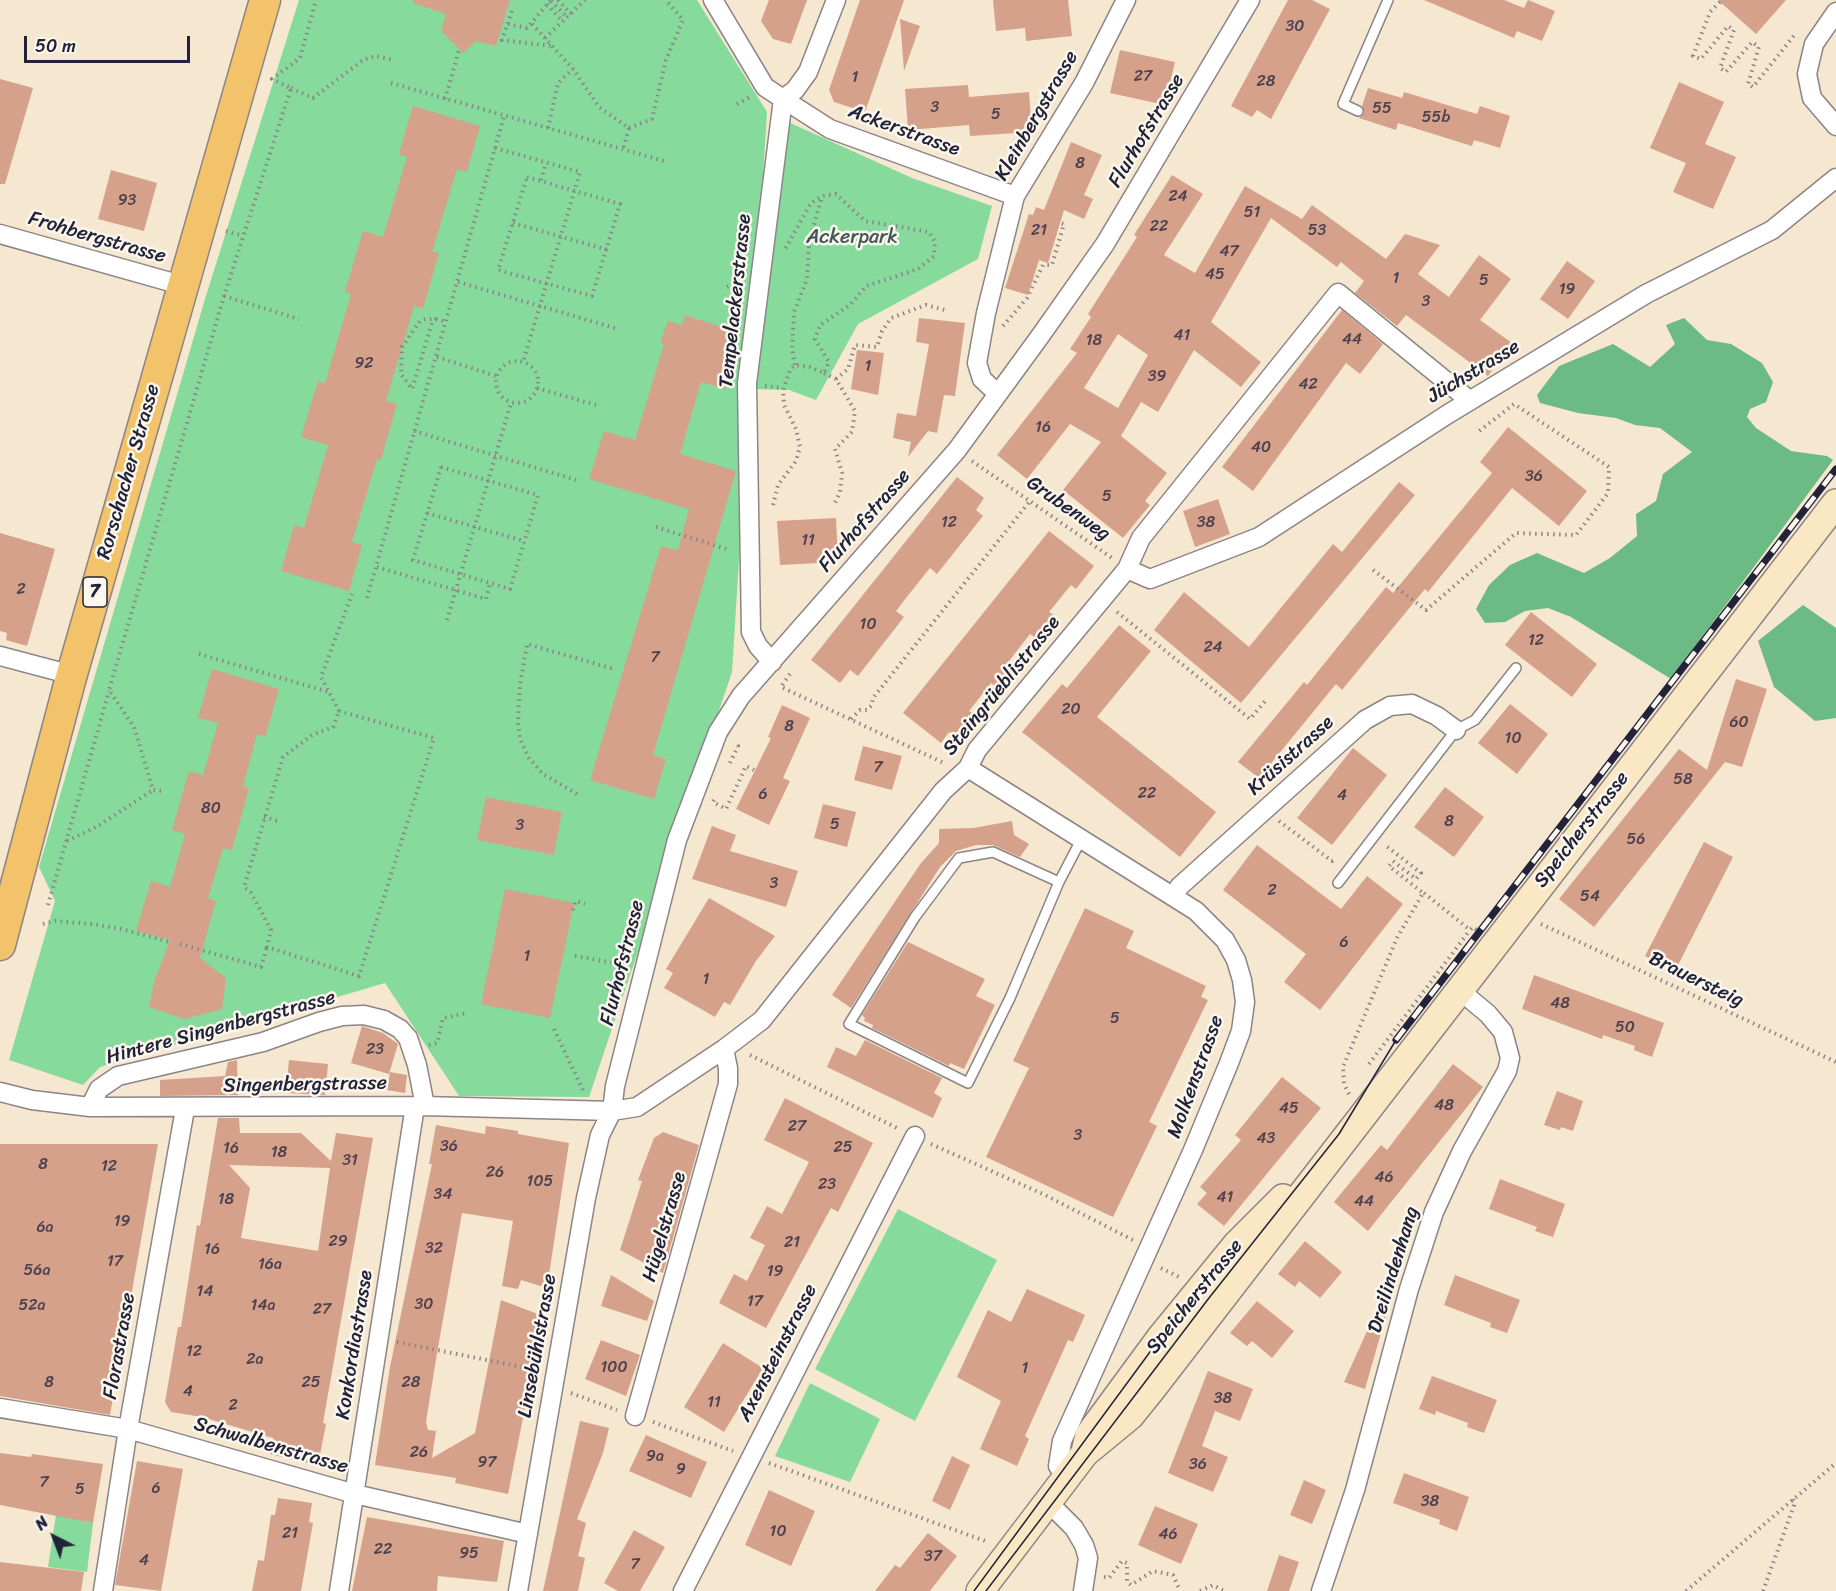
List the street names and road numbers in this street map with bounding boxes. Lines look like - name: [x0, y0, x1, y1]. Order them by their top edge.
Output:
- street label: Kleinbergstrasse: [990, 47, 1084, 185]
- street label: Flurhofstrasse: [1104, 70, 1190, 192]
- street label: Ackerstrasse: [845, 100, 963, 162]
- street label: Frohbergstrasse: [26, 207, 168, 269]
- street label: Tempelackerstrasse: [715, 213, 757, 389]
- street label: Jüchstrasse: [1423, 335, 1525, 409]
- street label: Rorschacher Strasse: [93, 382, 165, 562]
- street label: Flurhofstrasse: [814, 465, 916, 577]
- street label: Grubenweg: [1021, 471, 1115, 547]
- road number: 7: [83, 577, 107, 607]
- street label: Steingrüeblistrasse: [938, 611, 1066, 761]
- street label: Krüsistrasse: [1243, 711, 1339, 801]
- street label: Speicherstrasse: [1529, 767, 1635, 893]
- street label: Flurhofstrasse: [596, 898, 650, 1028]
- street label: Brauersteig: [1645, 947, 1747, 1013]
- street label: Hintere Singenbergstrasse: [104, 986, 338, 1070]
- street label: Molkenstrasse: [1163, 1012, 1229, 1142]
- street label: Singenbergstrasse: [223, 1072, 387, 1098]
- street label: Hügelstrasse: [638, 1169, 692, 1285]
- street label: Dreilindenhang: [1363, 1204, 1425, 1336]
- street label: Speicherstrasse: [1141, 1235, 1249, 1359]
- street label: Konkordiastrasse: [331, 1269, 379, 1421]
- street label: Linsebühlstrasse: [514, 1272, 562, 1420]
- street label: Axensteinstrasse: [733, 1280, 823, 1426]
- street label: Florastrasse: [99, 1291, 141, 1401]
- street label: Schwalbenstrasse: [191, 1413, 351, 1479]

